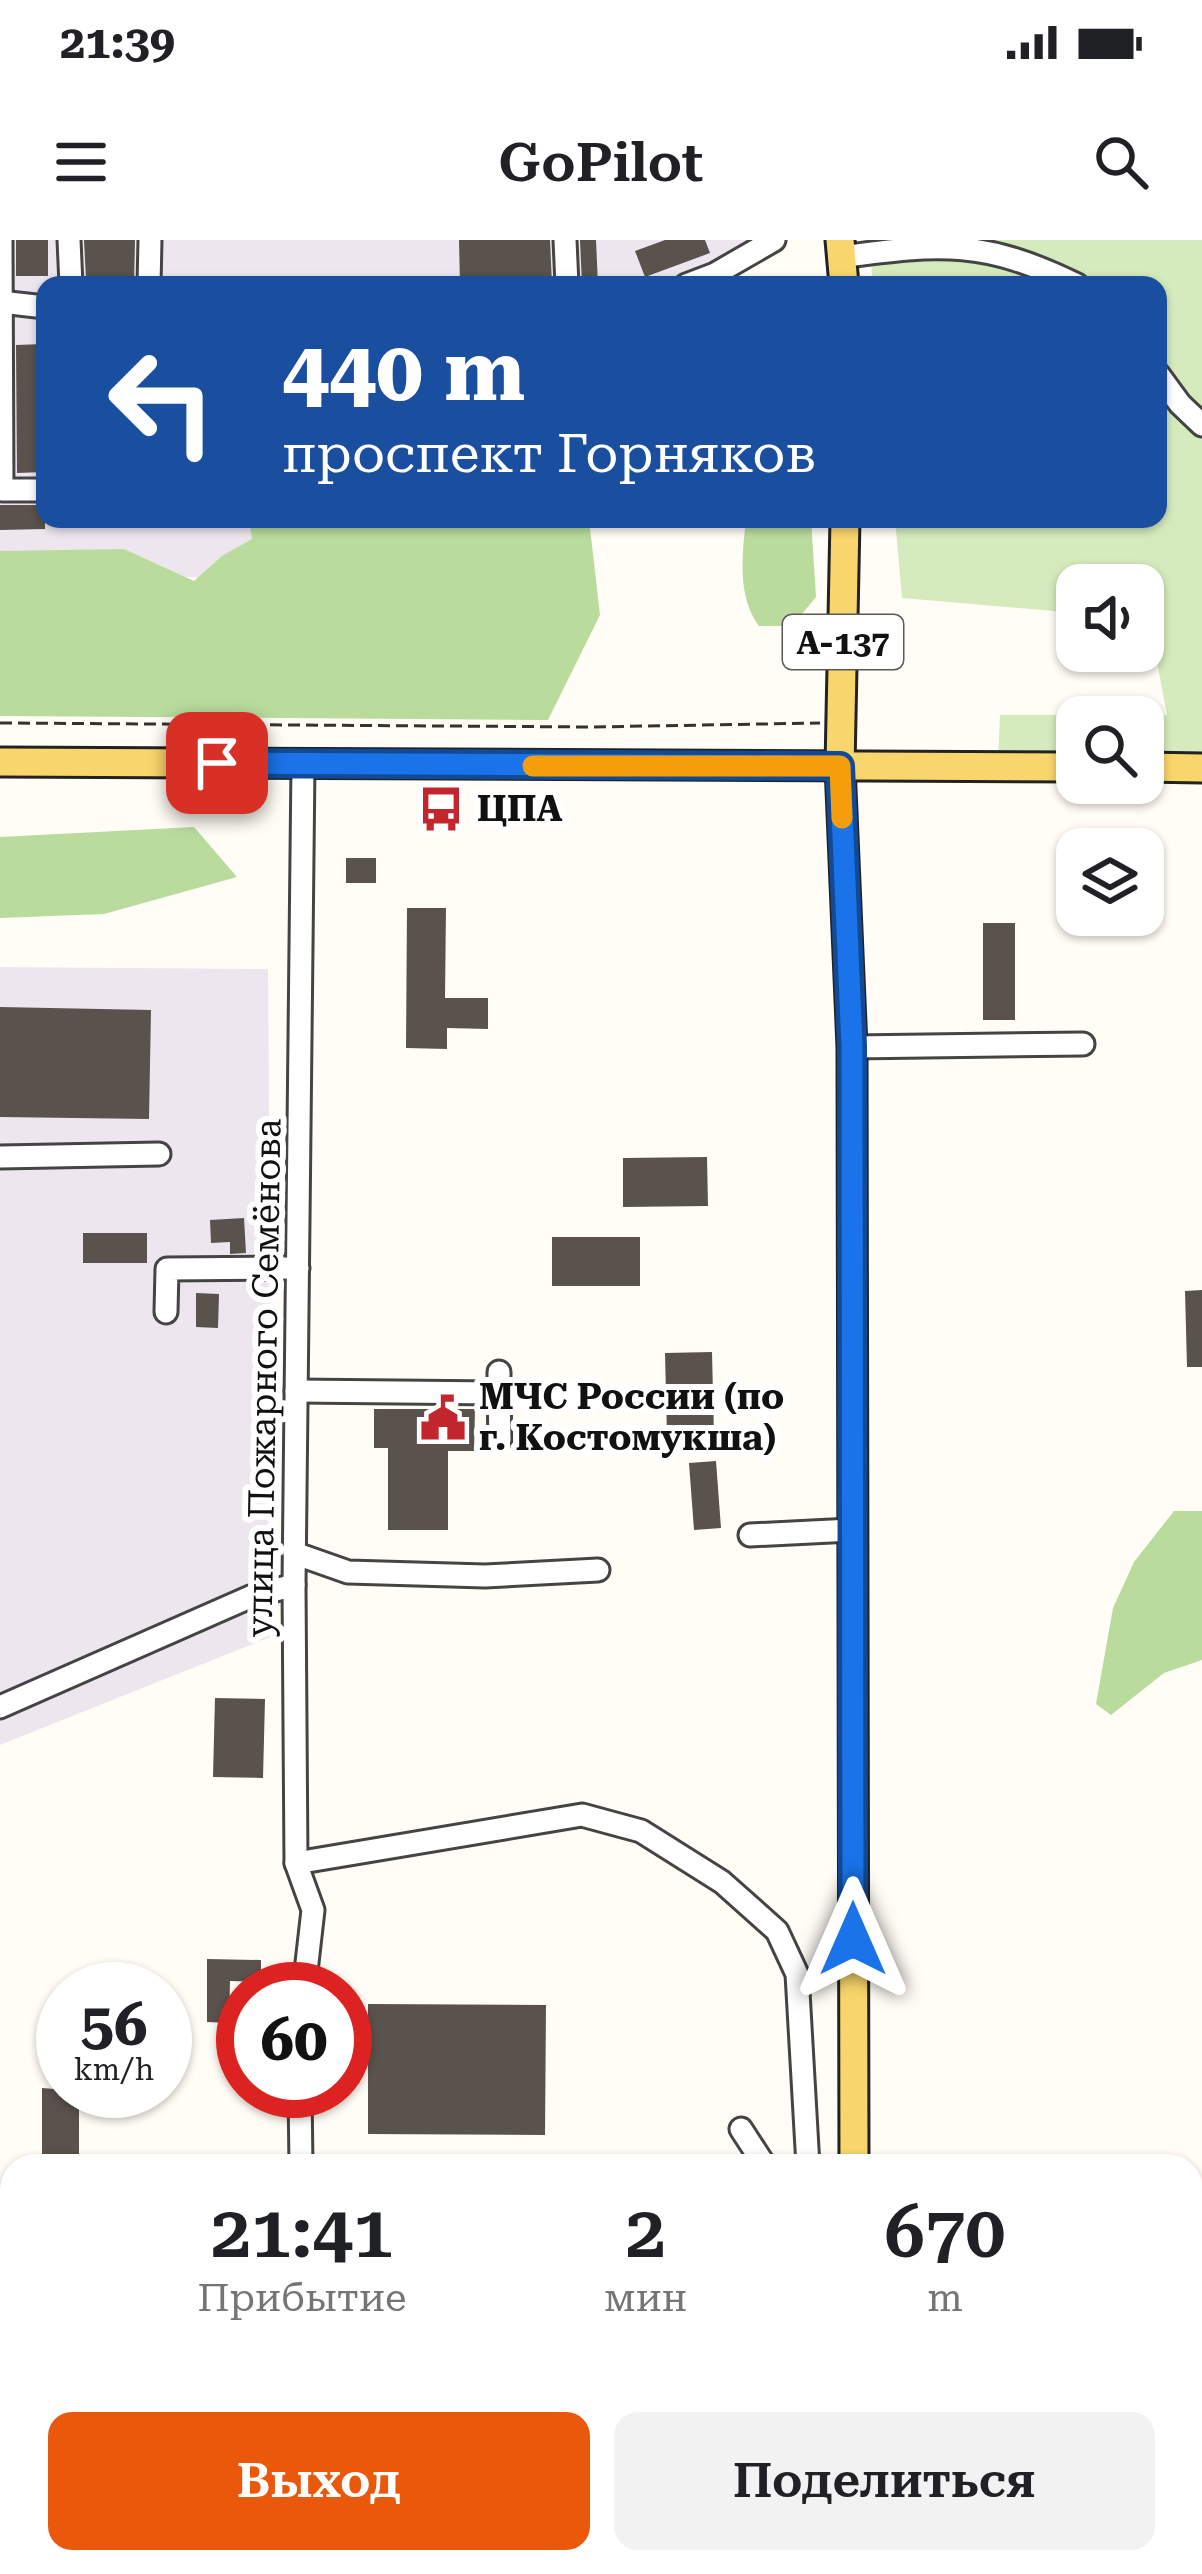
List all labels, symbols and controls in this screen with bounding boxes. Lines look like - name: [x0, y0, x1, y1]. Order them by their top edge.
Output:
- text: 21:39: [60, 16, 175, 69]
- icon: menu: [48, 129, 114, 195]
- icon: search: [1088, 129, 1154, 195]
- text: GoPilot: [499, 131, 703, 194]
- text: 440 m: [282, 322, 525, 420]
- icon: left: [84, 324, 240, 480]
- text: проспект Горняков: [282, 422, 816, 485]
- map controls: [1056, 564, 1164, 936]
- button: sound: [1056, 564, 1164, 672]
- road number: А-137: [783, 615, 903, 669]
- button: search: [1056, 696, 1164, 804]
- pin: [166, 712, 268, 814]
- icon: arrive: [184, 730, 250, 796]
- bus stop icon: ЦПА: [416, 784, 466, 834]
- place label: ЦПА: [477, 788, 562, 830]
- button: layers: [1056, 828, 1164, 936]
- street label: улица Пожарного Семёнова: [238, 1118, 290, 1638]
- place label: МЧС России (по г. Костомукша): [479, 1376, 784, 1459]
- public building icon: МЧС России (по г. Костомукша): [418, 1393, 468, 1443]
- position arrow: [790, 1876, 916, 2002]
- speed limit sign: 60: [216, 1962, 372, 2118]
- text: 56: [80, 1989, 148, 2060]
- text: km/h: [74, 2052, 154, 2087]
- text: 21:41: [211, 2190, 393, 2275]
- text: 2: [625, 2190, 666, 2275]
- text: 670: [885, 2190, 1006, 2275]
- text: Прибытие: [197, 2275, 407, 2321]
- text: мин: [604, 2275, 687, 2321]
- text: m: [927, 2275, 963, 2321]
- button: Выход: [48, 2412, 590, 2550]
- button: Поделиться: [614, 2412, 1155, 2550]

